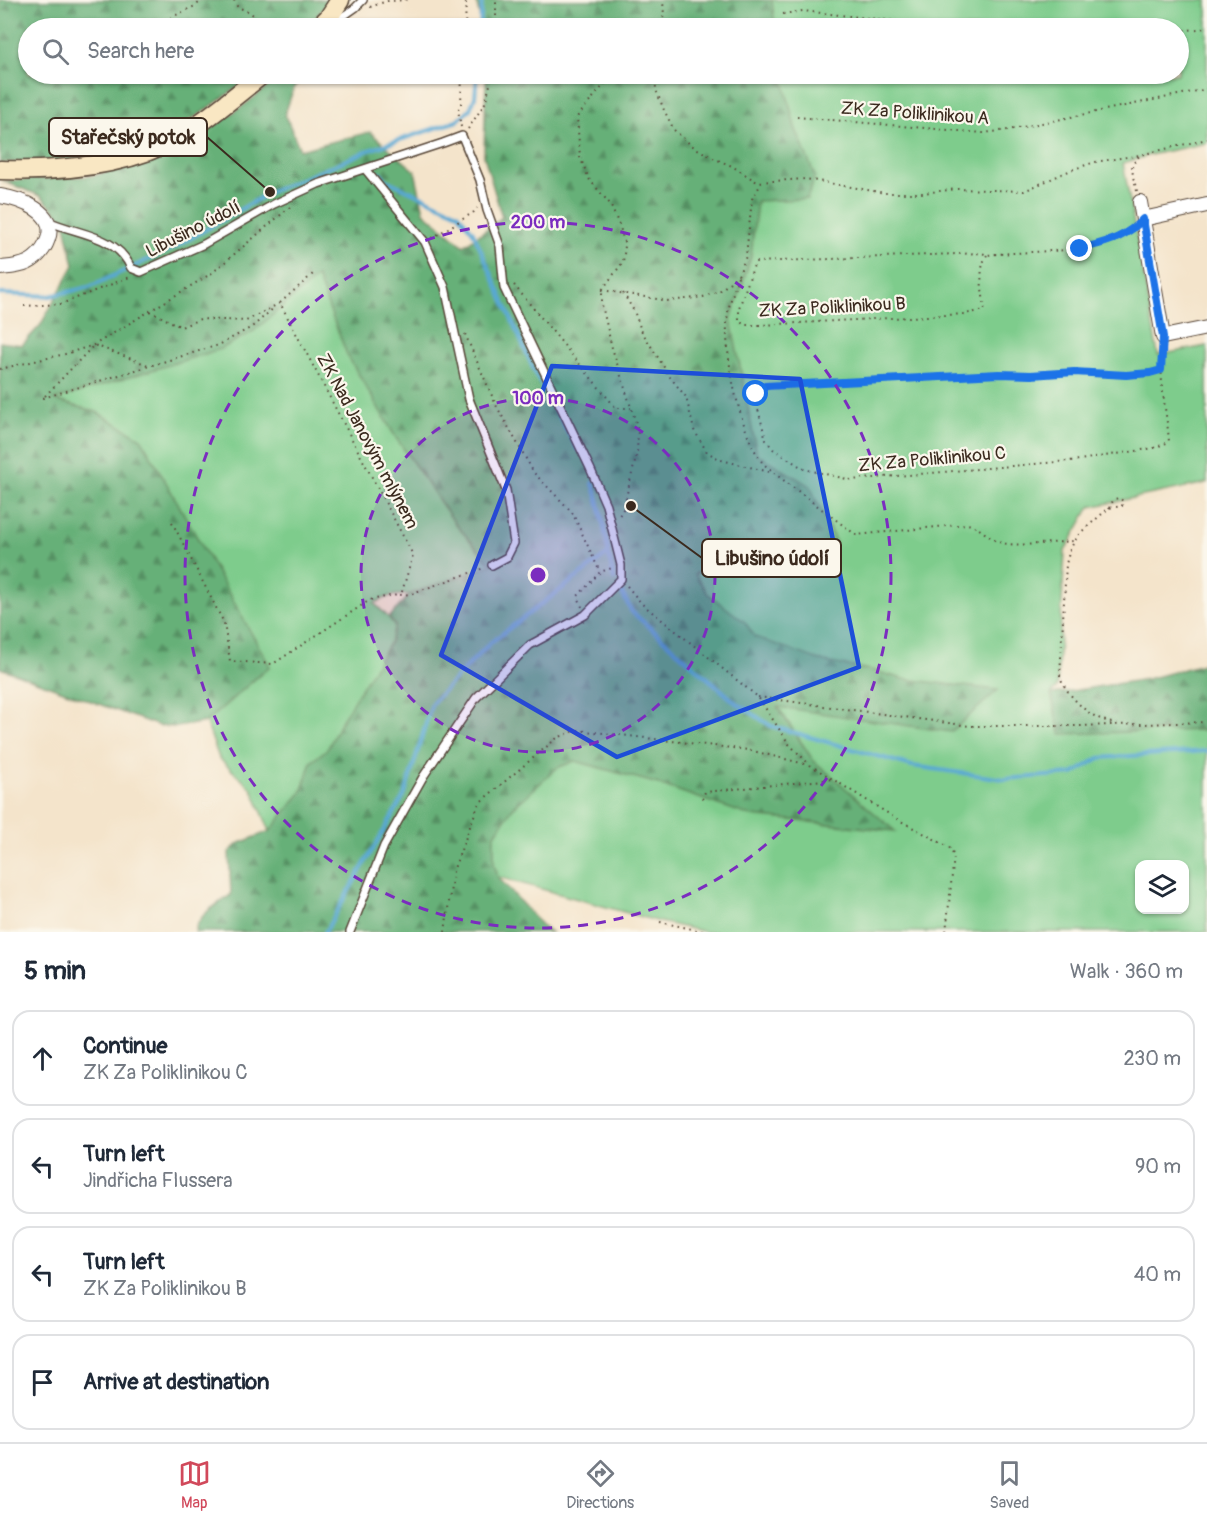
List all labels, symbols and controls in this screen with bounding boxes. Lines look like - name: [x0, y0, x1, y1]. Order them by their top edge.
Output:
- search box: [18, 18, 1189, 84]
- icon: search: [39, 35, 72, 68]
- text: Search here: [87, 37, 194, 65]
- street label: ZK Za Poliklinikou A: [840, 97, 990, 130]
- callout: Stařečský potok: [49, 118, 207, 156]
- text: Stařečský potok: [61, 125, 196, 150]
- street label: Libušino údolí: [142, 196, 244, 263]
- text: 200 m: [511, 211, 565, 234]
- route end: [1066, 235, 1092, 261]
- street label: ZK Za Poliklinikou B: [758, 292, 906, 323]
- street label: ZK Nad Janovým mlýnem: [312, 350, 424, 533]
- route start: [742, 380, 768, 406]
- text: 100 m: [512, 387, 564, 410]
- street label: ZK Za Poliklinikou C: [857, 442, 1007, 477]
- callout: Libušino údolí: [702, 539, 841, 577]
- text: Libušino údolí: [715, 546, 830, 571]
- centre of rings: [528, 565, 548, 585]
- map controls: [1135, 860, 1189, 914]
- button: layers: [1135, 860, 1189, 914]
- text: 5 min: [24, 955, 86, 987]
- text: Walk · 360 m: [1070, 959, 1183, 984]
- text: Continue: [83, 1032, 167, 1060]
- icon: ahead: [26, 1042, 59, 1075]
- text: 230 m: [1124, 1046, 1181, 1071]
- text: ZK Za Poliklinikou C: [83, 1060, 248, 1085]
- text: Turn left: [83, 1140, 165, 1168]
- icon: left: [26, 1150, 59, 1183]
- text: 90 m: [1135, 1154, 1181, 1179]
- text: Jindřicha Flussera: [83, 1168, 233, 1193]
- text: Turn left: [83, 1248, 165, 1276]
- icon: left: [26, 1258, 59, 1291]
- text: 40 m: [1134, 1262, 1181, 1287]
- text: ZK Za Poliklinikou B: [83, 1276, 247, 1301]
- icon: arrive: [26, 1366, 59, 1399]
- text: Arrive at destination: [83, 1368, 269, 1396]
- tab: Map: [178, 1457, 211, 1513]
- tab: Directions: [566, 1457, 634, 1513]
- tab: Saved: [990, 1457, 1029, 1513]

